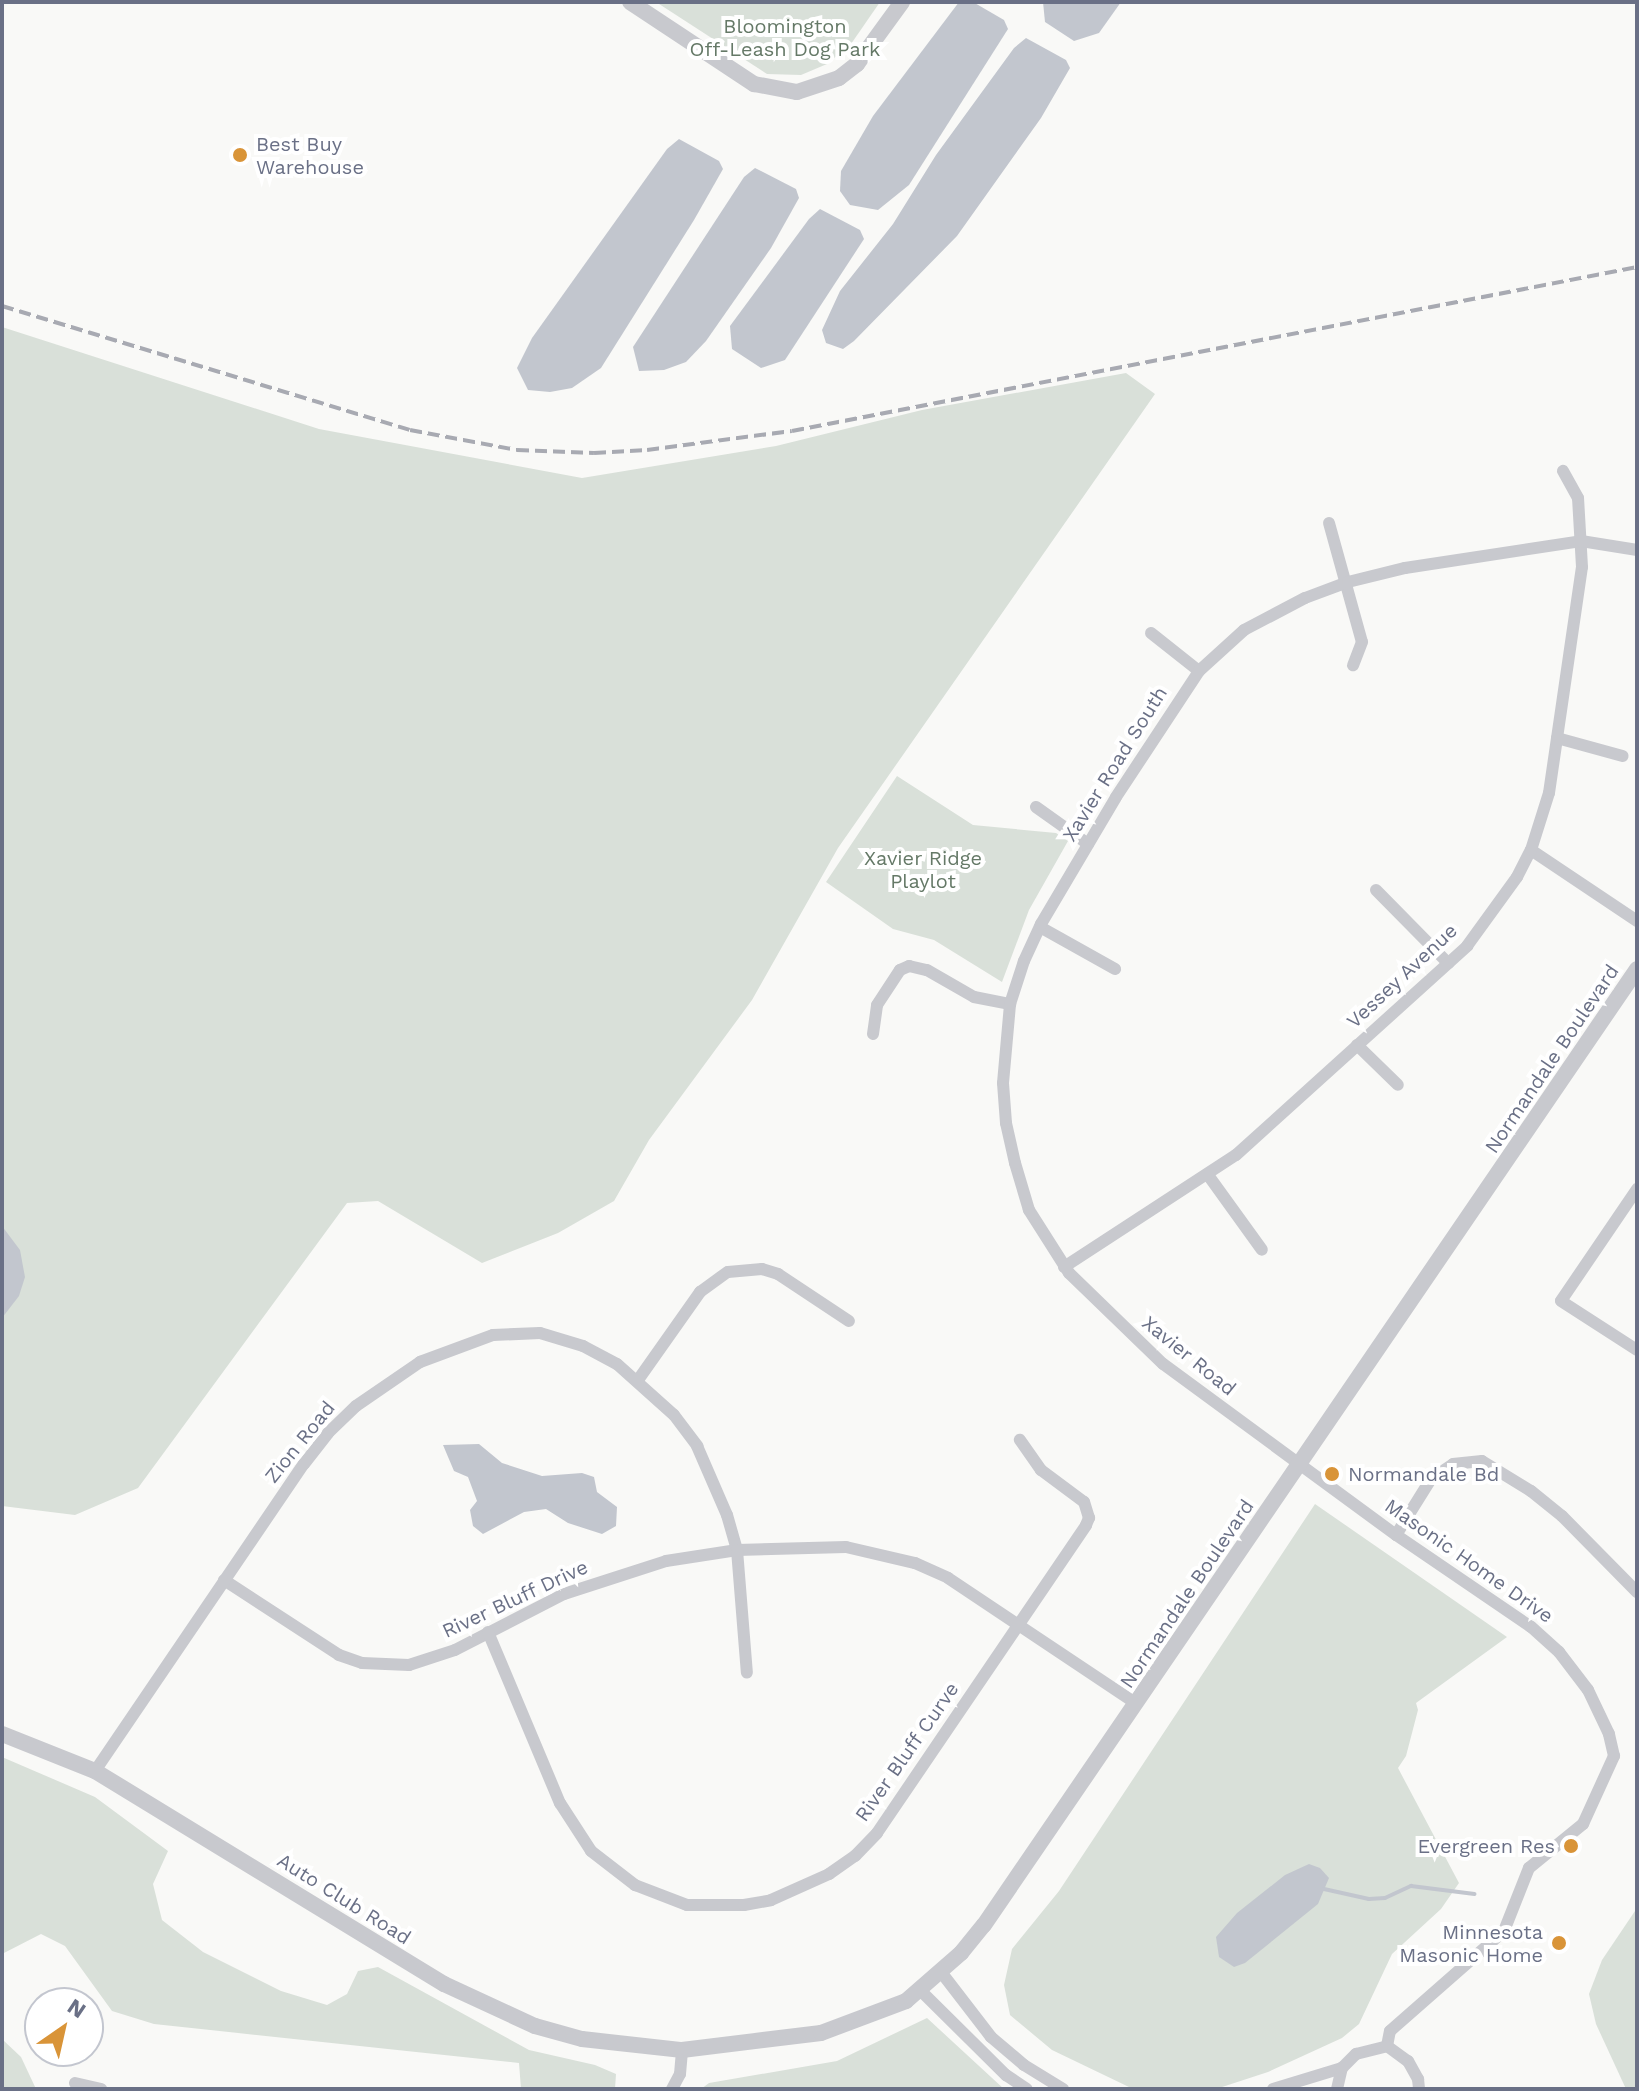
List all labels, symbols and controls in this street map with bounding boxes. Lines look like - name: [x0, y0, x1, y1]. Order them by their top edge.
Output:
- park label: Bloomington Off-Leash Dog Park: [690, 14, 880, 61]
- place label: Best Buy Warehouse: [256, 132, 364, 179]
- marker: Best Buy Warehouse: [231, 146, 249, 164]
- street label: Xavier Road South: [1057, 682, 1173, 846]
- park label: Xavier Ridge Playlot: [864, 846, 982, 893]
- street label: Vessey Avenue: [1341, 918, 1463, 1034]
- street label: Normandale Boulevard: [1480, 960, 1624, 1158]
- street label: Xavier Road: [1137, 1311, 1241, 1401]
- street label: Zion Road: [260, 1396, 340, 1488]
- place label: Normandale Bd: [1348, 1462, 1499, 1486]
- marker: Normandale Bd: [1323, 1465, 1341, 1483]
- street label: Masonic Home Drive: [1380, 1494, 1558, 1628]
- street label: Normandale Boulevard: [1115, 1495, 1259, 1693]
- street label: River Bluff Drive: [438, 1554, 592, 1644]
- street label: River Bluff Curve: [850, 1677, 964, 1827]
- place label: Evergreen Res: [1417, 1834, 1555, 1858]
- marker: Evergreen Res: [1562, 1837, 1580, 1855]
- street label: Auto Club Road: [273, 1848, 415, 1950]
- place label: Minnesota Masonic Home: [1399, 1920, 1543, 1967]
- marker: Minnesota Masonic Home: [1550, 1934, 1568, 1952]
- north arrow: [24, 1987, 104, 2067]
- text: N: [63, 1993, 90, 2023]

